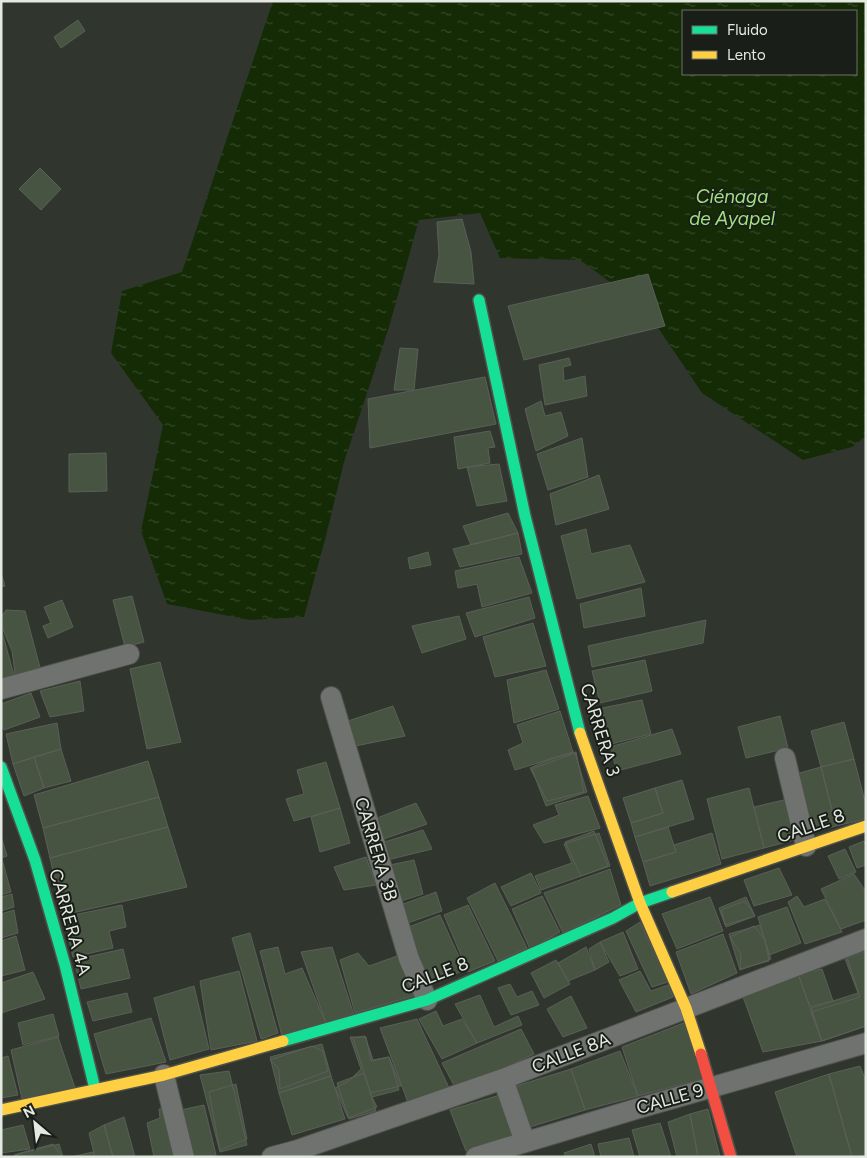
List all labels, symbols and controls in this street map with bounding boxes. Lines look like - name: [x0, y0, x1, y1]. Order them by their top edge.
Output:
- legend: [682, 10, 857, 75]
- text: Fluido: [727, 21, 768, 39]
- text: Lento: [727, 46, 766, 64]
- water label: Ciénaga de Ayapel: [689, 185, 776, 230]
- street label: CARRERA 3: [575, 681, 625, 779]
- street label: CARRERA 3B: [350, 795, 402, 903]
- street label: CALLE 8: [774, 804, 848, 848]
- street label: CARRERA 4A: [44, 866, 96, 978]
- street label: CALLE 8: [398, 952, 472, 998]
- street label: CALLE 8A: [529, 1028, 613, 1078]
- street label: CALLE 9: [634, 1079, 706, 1119]
- north arrow: [10, 1098, 60, 1148]
- text: N: [20, 1102, 38, 1122]

